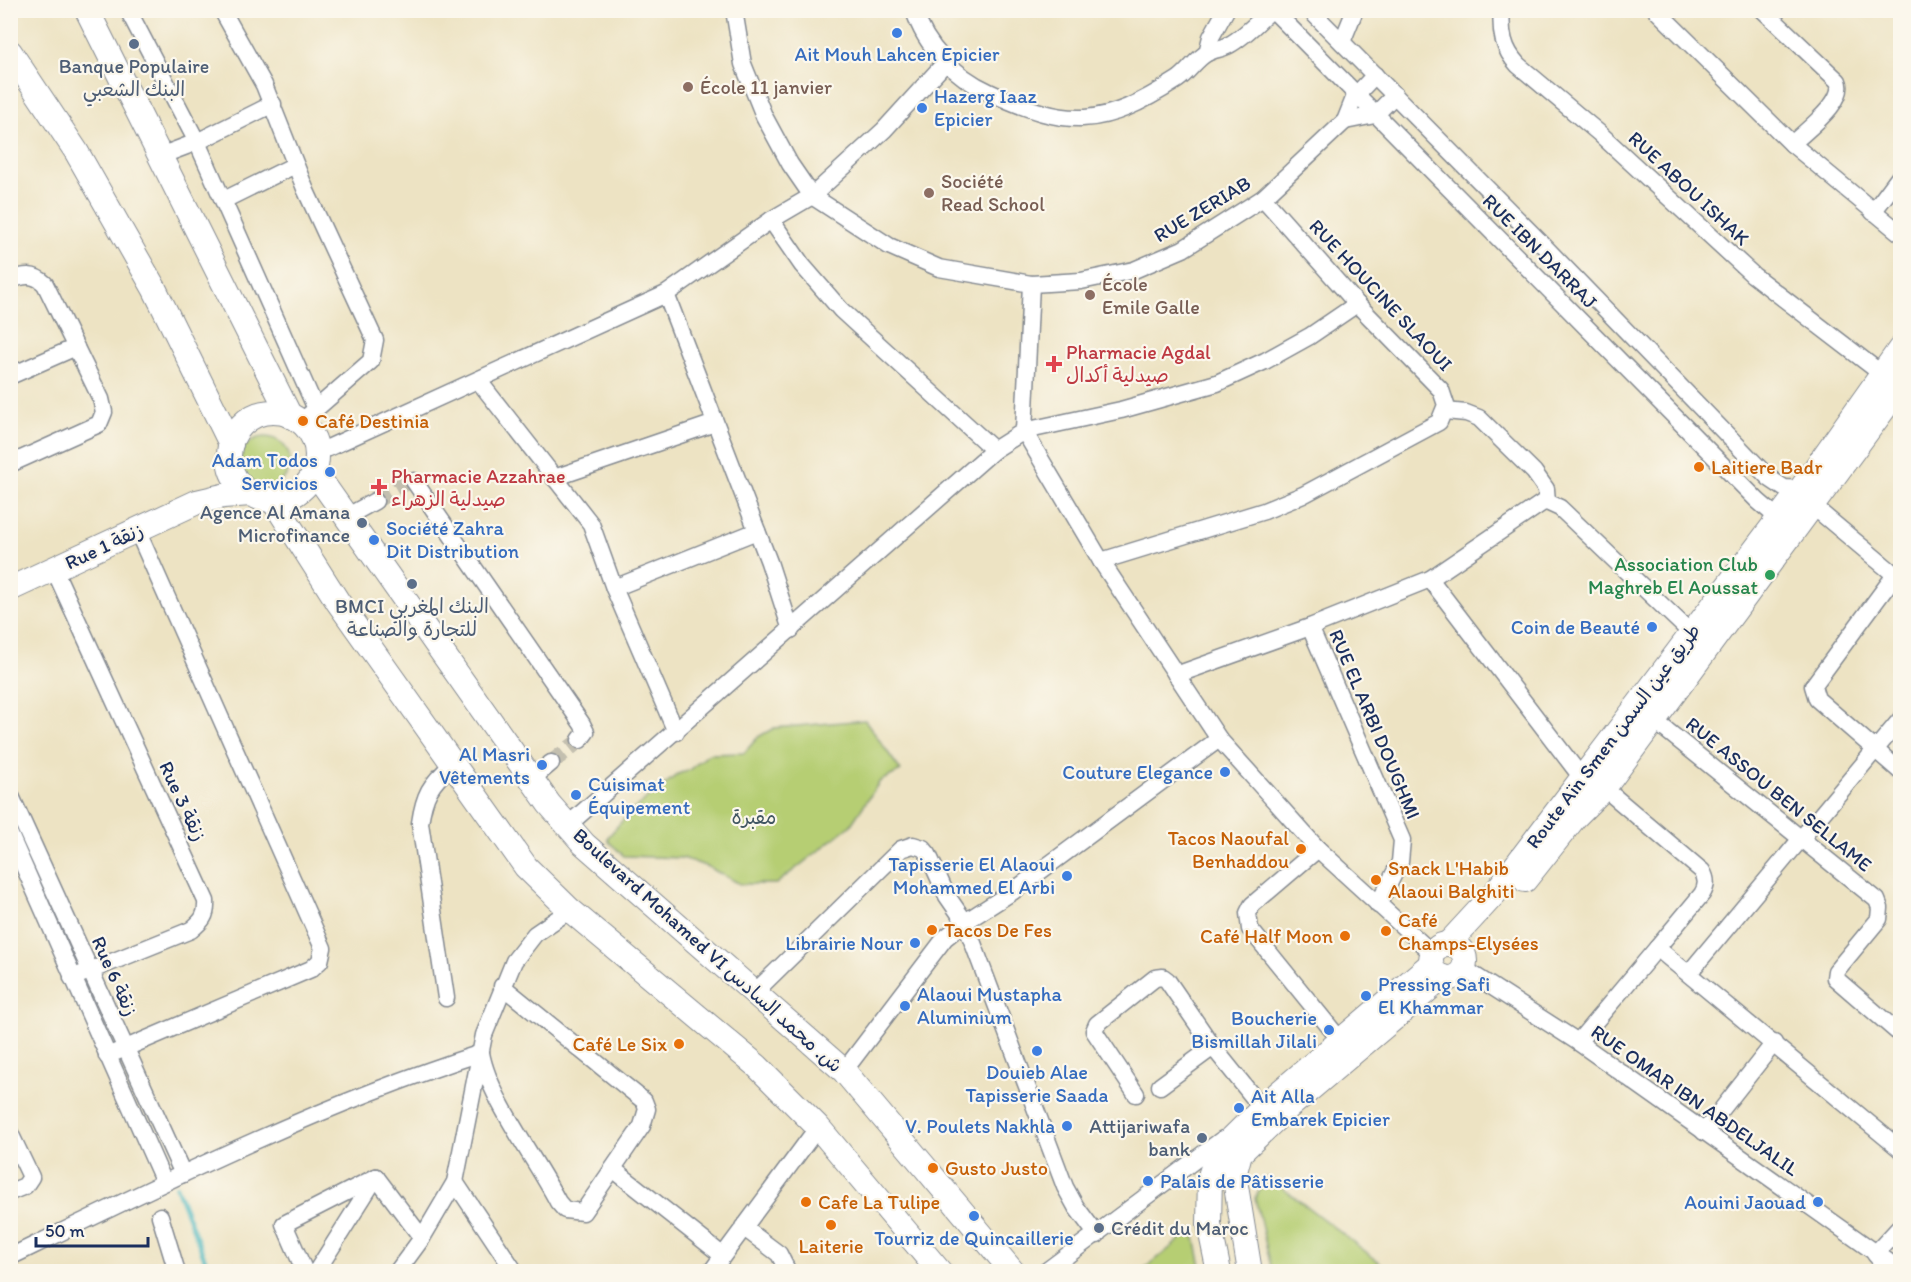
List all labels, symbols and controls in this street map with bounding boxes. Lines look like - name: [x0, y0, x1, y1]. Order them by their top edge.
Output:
- marker: Ait Mouh Lahcen Epicier: [890, 26, 904, 40]
- marker: Banque Populaire البنك الشعبي: [127, 37, 141, 51]
- place label: Ait Mouh Lahcen Epicier: [794, 42, 1000, 66]
- place label: Banque Populaire البنك الشعبي: [59, 54, 209, 107]
- place label: École 11 janvier: [700, 75, 832, 99]
- marker: École 11 janvier: [681, 80, 695, 94]
- place label: Hazerg Iaaz Epicier: [934, 84, 1038, 131]
- marker: Hazerg Iaaz Epicier: [915, 101, 929, 115]
- street label: RUE ABOU ISHAK: [1624, 126, 1755, 251]
- place label: Société Read School: [941, 169, 1045, 216]
- street label: RUE ZERIAB: [1149, 171, 1255, 247]
- marker: Société Read School: [922, 186, 936, 200]
- street label: RUE IBN DARRAJ: [1478, 189, 1602, 313]
- street label: RUE HOUCINE SLAOUI: [1304, 214, 1458, 376]
- place label: École Emile Galle: [1102, 272, 1200, 319]
- marker: École Emile Galle: [1083, 288, 1097, 302]
- place label: Pharmacie Agdal صيدلية أكدال: [1066, 340, 1211, 387]
- marker: Pharmacie Agdal صيدلية أكدال: [1047, 357, 1061, 371]
- place label: Café Destinia: [315, 409, 429, 433]
- marker: Café Destinia: [296, 414, 310, 428]
- place label: Adam Todos Servicios: [212, 448, 318, 495]
- place label: Laitiere Badr: [1711, 455, 1822, 479]
- marker: Laitiere Badr: [1692, 460, 1706, 474]
- place label: Pharmacie Azzahrae صيدلية الزهراء: [391, 464, 566, 511]
- marker: Adam Todos Servicios: [323, 465, 337, 479]
- marker: Pharmacie Azzahrae صيدلية الزهراء: [372, 480, 386, 494]
- place label: Agence Al Amana Microfinance: [200, 500, 350, 547]
- marker: Agence Al Amana Microfinance: [355, 516, 369, 530]
- place label: Société Zahra Dit Distribution: [386, 516, 519, 563]
- street label: Rue 1 زنقة: [61, 517, 147, 575]
- marker: Société Zahra Dit Distribution: [367, 533, 381, 547]
- place label: Association Club Maghreb El Aoussat: [1588, 552, 1759, 599]
- marker: Association Club Maghreb El Aoussat: [1763, 568, 1777, 582]
- marker: BMCI البنك المغربي للتجارة والصناعة: [405, 577, 419, 591]
- place label: BMCI البنك المغربي للتجارة والصناعة: [335, 594, 489, 641]
- place label: Coin de Beauté: [1511, 615, 1640, 639]
- street label: Route Aïn Smen طريق عين السمن: [1521, 619, 1705, 853]
- marker: Coin de Beauté: [1645, 620, 1659, 634]
- street label: RUE EL ARBI DOUGHMI: [1324, 626, 1426, 822]
- street label: RUE ASSOU BEN SELLAME: [1681, 712, 1877, 876]
- place label: Al Masri Vêtements: [439, 742, 530, 789]
- street label: Rue 3 زنقة: [154, 757, 212, 845]
- marker: Al Masri Vêtements: [535, 758, 549, 772]
- place label: Couture Elegance: [1062, 760, 1213, 784]
- marker: Couture Elegance: [1218, 765, 1232, 779]
- place label: Cuisimat Équipement: [588, 772, 691, 819]
- marker: Cuisimat Équipement: [569, 788, 583, 802]
- park label: مقبرة: [732, 805, 776, 829]
- street label: Boulevard Mohamed VI ش. محمد السادس: [568, 823, 848, 1077]
- place label: Tacos Naoufal Benhaddou: [1168, 826, 1289, 873]
- marker: Tacos Naoufal Benhaddou: [1294, 842, 1308, 856]
- place label: Tapisserie El Alaoui Mohammed El Arbi: [889, 852, 1055, 899]
- place label: Snack L'Habib Alaoui Balghiti: [1388, 856, 1515, 903]
- marker: Tapisserie El Alaoui Mohammed El Arbi: [1060, 869, 1074, 883]
- marker: Snack L'Habib Alaoui Balghiti: [1369, 873, 1383, 887]
- place label: Café Champs-Elysées: [1398, 908, 1539, 955]
- place label: Tacos De Fes: [944, 918, 1052, 942]
- marker: Tacos De Fes: [925, 923, 939, 937]
- place label: Café Half Moon: [1200, 924, 1333, 948]
- marker: Café Champs-Elysées: [1379, 924, 1393, 938]
- marker: Café Half Moon: [1338, 929, 1352, 943]
- place label: Librairie Nour: [785, 931, 903, 955]
- street label: Rue 6 زنقة: [87, 932, 143, 1020]
- marker: Librairie Nour: [908, 936, 922, 950]
- place label: Pressing Safi El Khammar: [1378, 972, 1490, 1019]
- place label: Alaoui Mustapha Aluminium: [917, 982, 1063, 1029]
- marker: Pressing Safi El Khammar: [1359, 989, 1373, 1003]
- marker: Alaoui Mustapha Aluminium: [898, 999, 912, 1013]
- place label: Boucherie Bismillah Jilali: [1191, 1006, 1317, 1053]
- street label: RUE OMAR IBN ABDELJALIL: [1587, 1019, 1803, 1181]
- marker: Boucherie Bismillah Jilali: [1322, 1023, 1336, 1037]
- place label: Café Le Six: [572, 1032, 667, 1056]
- marker: Café Le Six: [672, 1037, 686, 1051]
- marker: Douieb Alae Tapisserie Saada: [1030, 1044, 1044, 1058]
- place label: Douieb Alae Tapisserie Saada: [966, 1060, 1109, 1107]
- place label: Ait Alla Embarek Epicier: [1251, 1084, 1390, 1131]
- marker: Ait Alla Embarek Epicier: [1232, 1101, 1246, 1115]
- place label: V. Poulets Nakhla: [905, 1114, 1055, 1138]
- place label: Attijariwafa bank: [1089, 1114, 1191, 1161]
- marker: V. Poulets Nakhla: [1060, 1119, 1074, 1133]
- marker: Attijariwafa bank: [1195, 1131, 1209, 1145]
- place label: Gusto Justo: [945, 1156, 1048, 1180]
- marker: Gusto Justo: [926, 1161, 940, 1175]
- place label: Palais de Pâtisserie: [1160, 1169, 1324, 1193]
- marker: Palais de Pâtisserie: [1141, 1174, 1155, 1188]
- place label: Cafe La Tulipe: [818, 1190, 940, 1214]
- place label: Aouini Jaouad: [1684, 1190, 1806, 1214]
- marker: Cafe La Tulipe: [799, 1195, 813, 1209]
- marker: Aouini Jaouad: [1811, 1195, 1825, 1209]
- marker: Tourriz de Quincaillerie: [967, 1209, 981, 1223]
- scale bar: [36, 1210, 148, 1248]
- place label: Crédit du Maroc: [1111, 1216, 1249, 1240]
- marker: Laiterie: [824, 1218, 838, 1232]
- text: 50 m: [45, 1220, 85, 1242]
- marker: Crédit du Maroc: [1092, 1221, 1106, 1235]
- place label: Tourriz de Quincaillerie: [874, 1226, 1074, 1250]
- place label: Laiterie: [799, 1234, 863, 1258]

